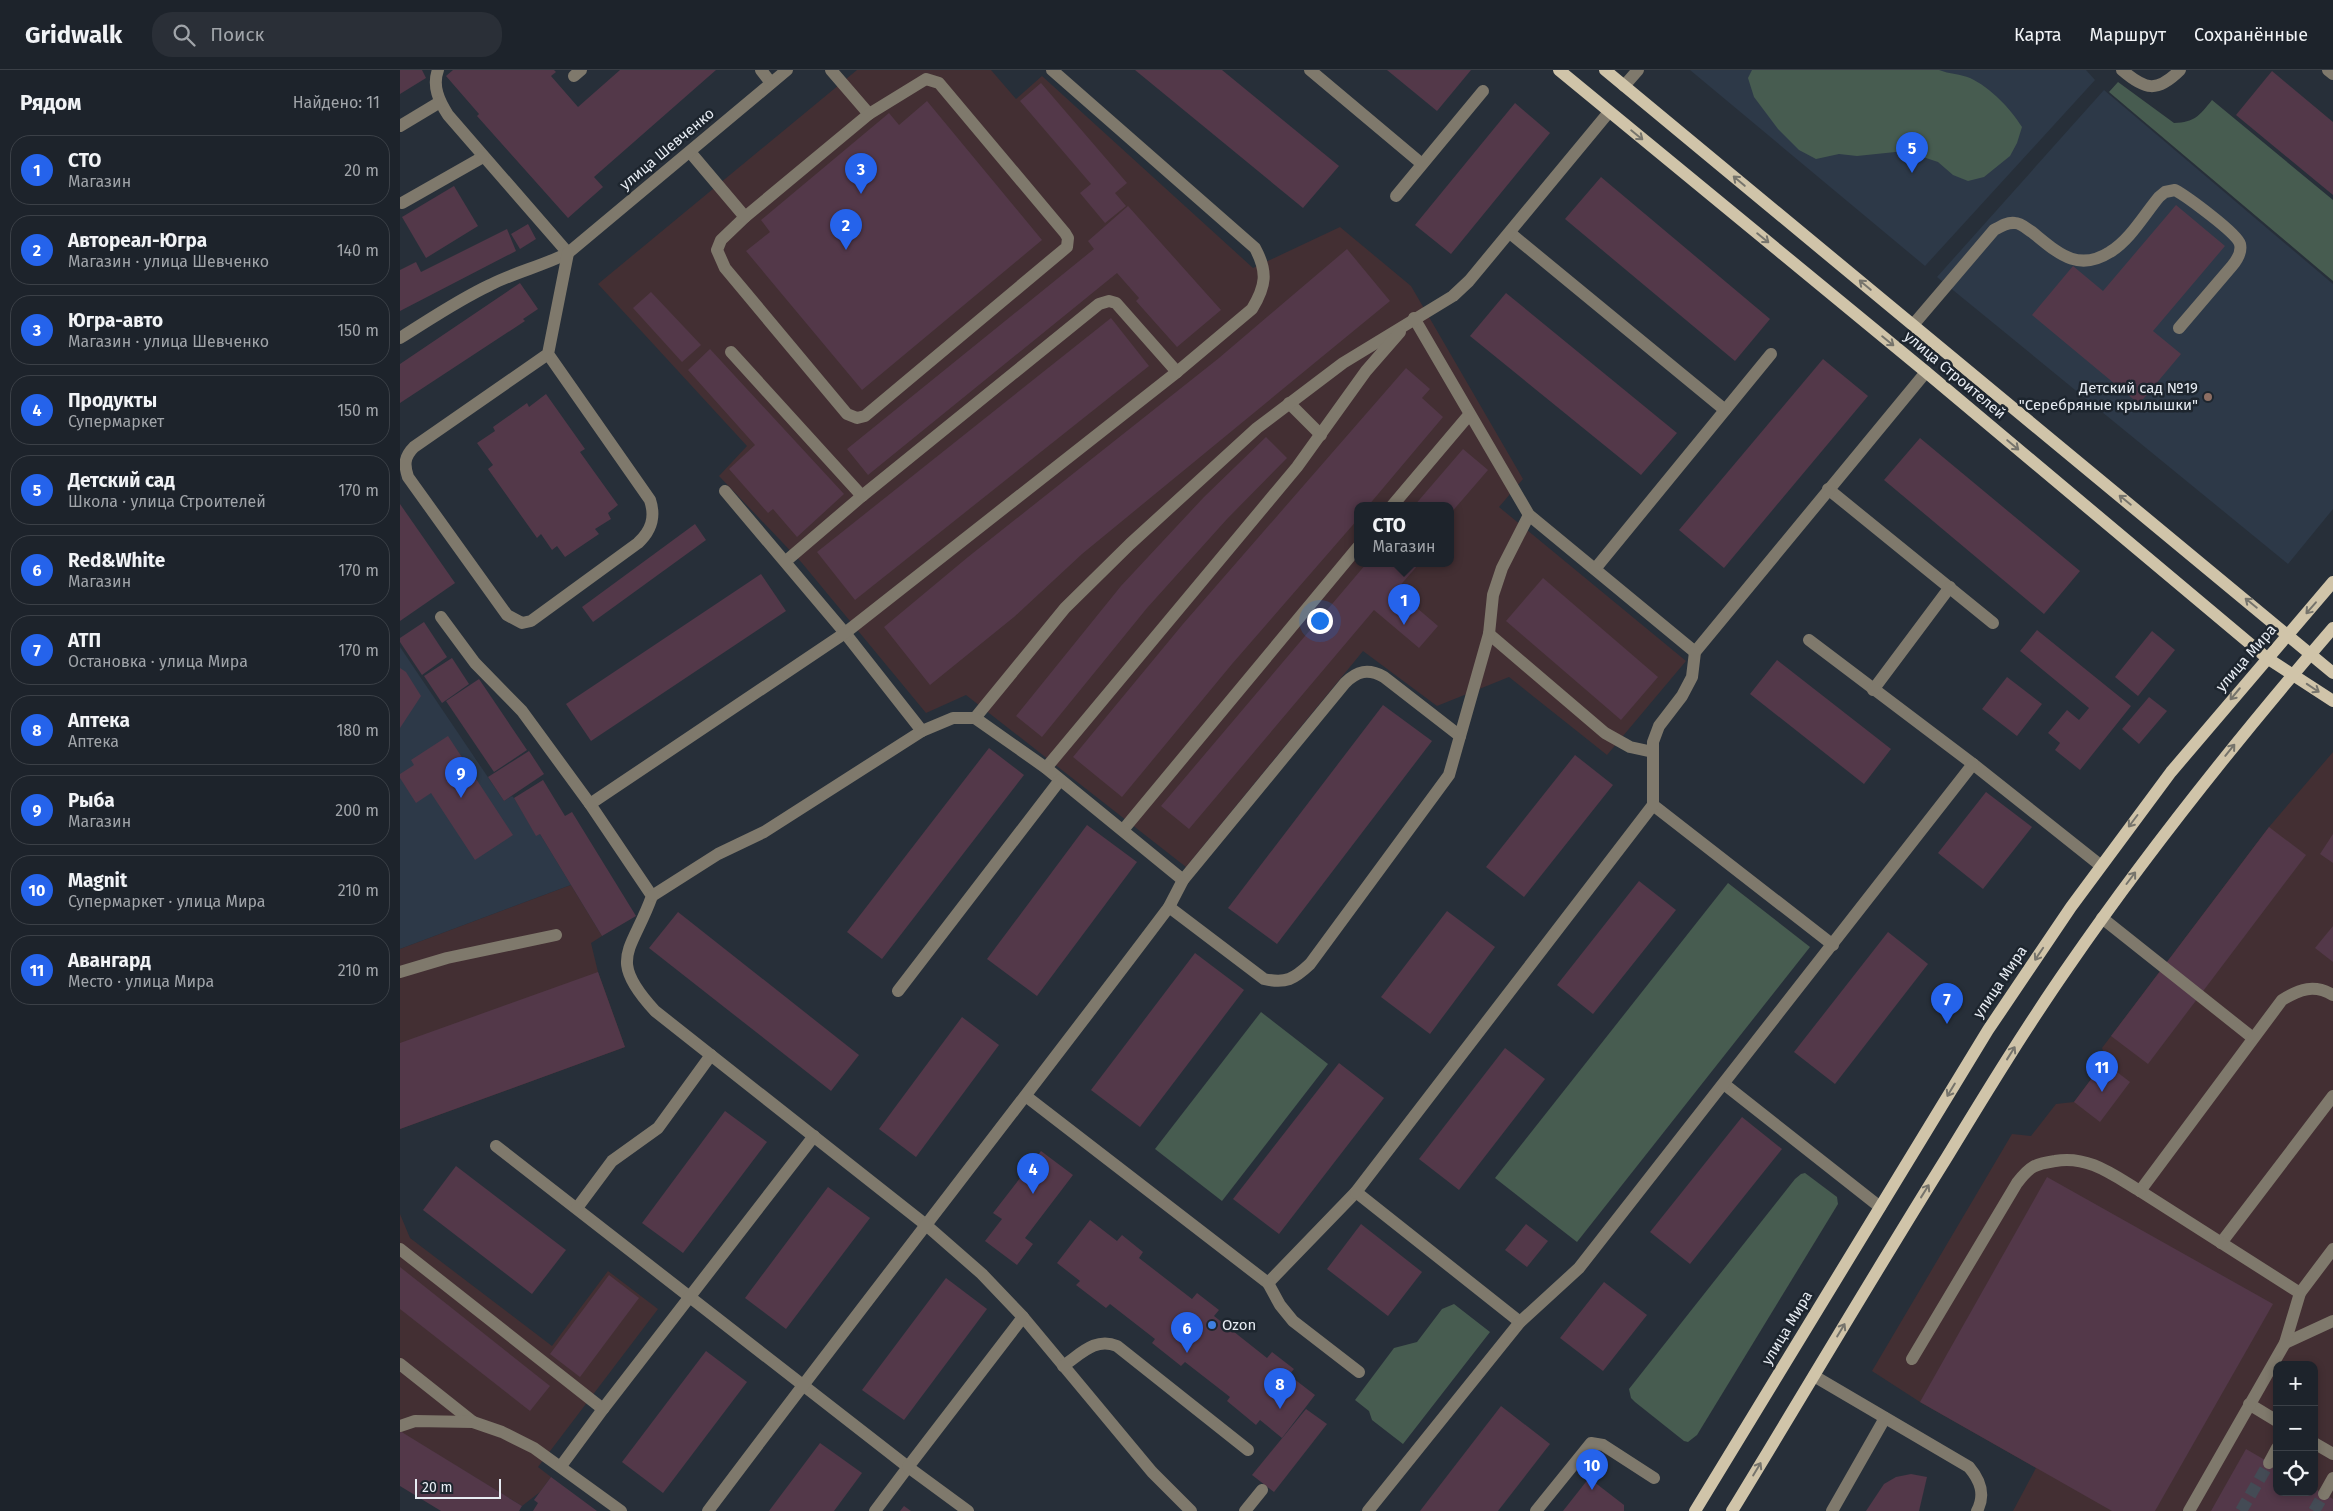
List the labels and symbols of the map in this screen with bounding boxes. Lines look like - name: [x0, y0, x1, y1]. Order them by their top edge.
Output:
- street label: улица Шевченко: [616, 104, 718, 194]
- one-way arrow: [1630, 129, 1643, 140]
- pin: 5: [1896, 132, 1928, 173]
- pin: 3: [845, 153, 877, 194]
- one-way arrow: [1733, 176, 1746, 187]
- pin: 2: [830, 209, 862, 250]
- one-way arrow: [1756, 232, 1769, 243]
- one-way arrow: [1858, 279, 1871, 290]
- street label: улица Строителей: [1901, 327, 2009, 423]
- one-way arrow: [1882, 335, 1895, 347]
- place label: Детский сад №19 "Серебряные крылышки": [2019, 379, 2198, 414]
- marker: Детский сад №19 "Серебряные крылышки": [2202, 391, 2214, 403]
- one-way arrow: [2006, 439, 2019, 450]
- one-way arrow: [2119, 494, 2132, 505]
- pin: 1: [1388, 584, 1420, 625]
- one-way arrow: [2244, 597, 2257, 608]
- one-way arrow: [2305, 601, 2316, 614]
- your location: [1307, 608, 1333, 634]
- street label: улица Мира: [2212, 621, 2280, 695]
- one-way arrow: [2306, 683, 2320, 693]
- one-way arrow: [2230, 688, 2241, 701]
- one-way arrow: [2225, 744, 2236, 757]
- pin: 9: [445, 757, 477, 798]
- one-way arrow: [2128, 814, 2139, 827]
- one-way arrow: [2125, 872, 2136, 885]
- street label: улица Мира: [1969, 942, 2031, 1022]
- one-way arrow: [2034, 946, 2044, 960]
- pin: 7: [1931, 983, 1963, 1024]
- one-way arrow: [2006, 1046, 2016, 1060]
- pin: 11: [2086, 1051, 2118, 1092]
- one-way arrow: [1946, 1083, 1957, 1097]
- pin: 4: [1017, 1153, 1049, 1194]
- one-way arrow: [1921, 1185, 1931, 1199]
- street label: улица Мира: [1758, 1288, 1816, 1368]
- pin: 6: [1171, 1312, 1203, 1353]
- place label: Ozon: [1222, 1316, 1256, 1334]
- marker: Ozon: [1206, 1319, 1218, 1331]
- one-way arrow: [1837, 1324, 1847, 1338]
- pin: 8: [1264, 1368, 1296, 1409]
- pin: 10: [1576, 1449, 1608, 1490]
- one-way arrow: [1753, 1463, 1763, 1477]
- scale bar: [415, 1476, 501, 1499]

